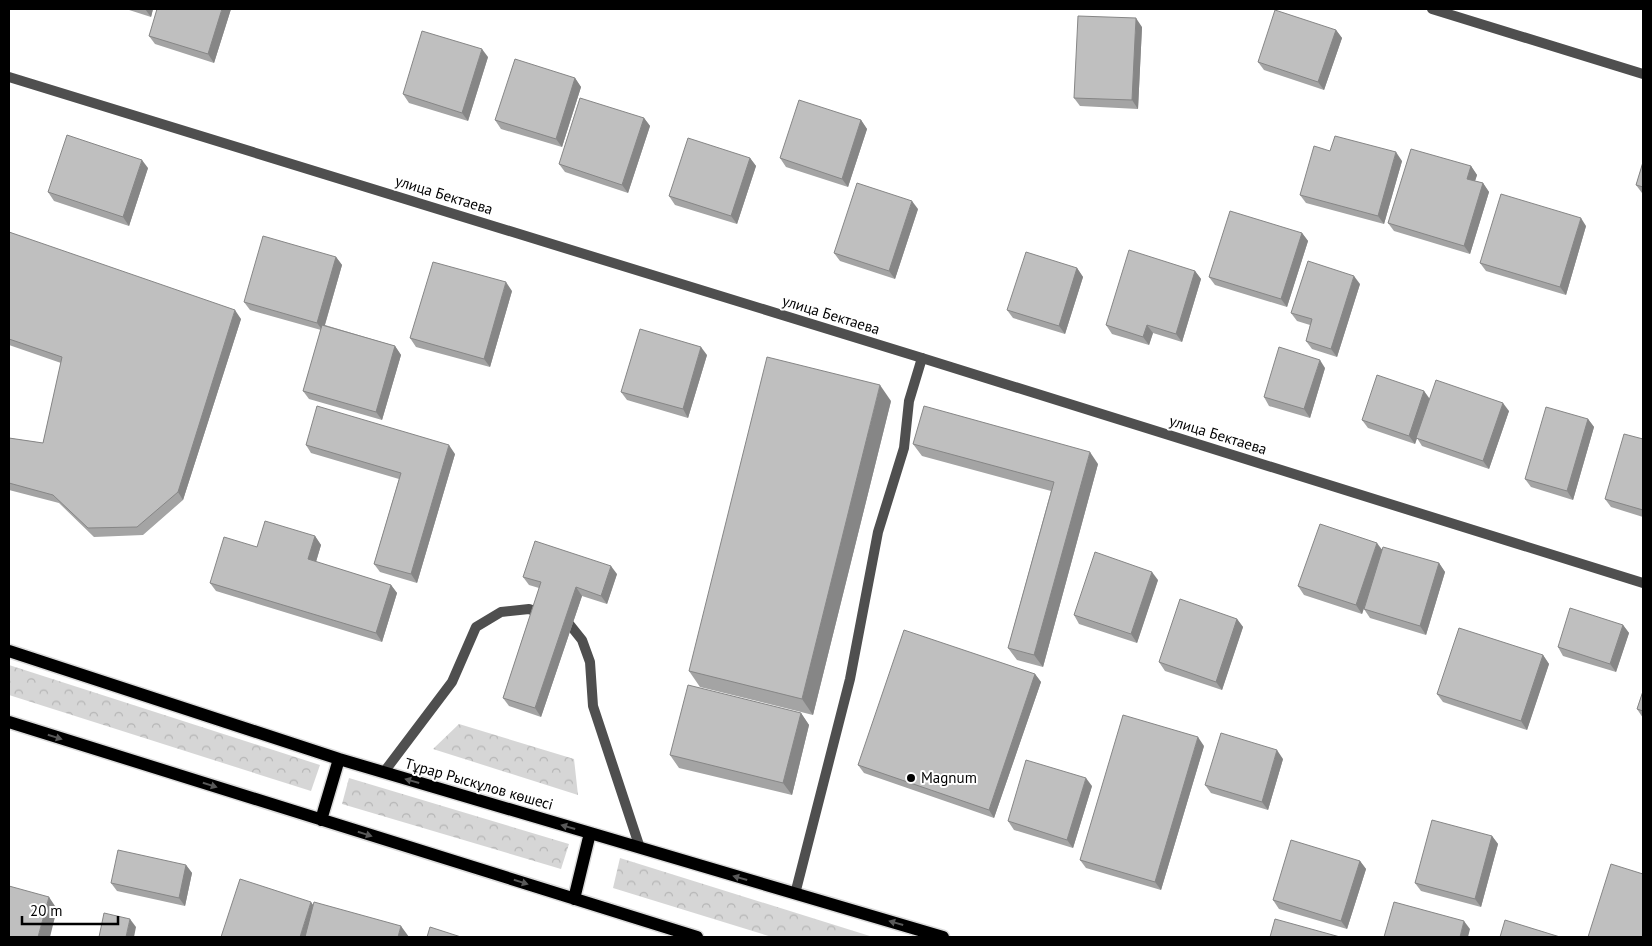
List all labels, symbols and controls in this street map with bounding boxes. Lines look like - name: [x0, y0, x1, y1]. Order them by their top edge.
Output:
- street label: улица Бектаева: [393, 171, 495, 218]
- street label: улица Бектаева: [780, 291, 882, 338]
- street label: улица Бектаева: [1167, 411, 1269, 458]
- one-way arrow: [48, 733, 63, 741]
- street label: Тұрар Рыскұлов көшесі: [403, 753, 556, 814]
- place label: Magnum: [921, 768, 977, 787]
- marker: Magnum: [905, 772, 917, 784]
- one-way arrow: [404, 776, 419, 784]
- one-way arrow: [203, 782, 218, 789]
- one-way arrow: [560, 822, 575, 830]
- one-way arrow: [358, 830, 373, 838]
- one-way arrow: [733, 873, 748, 881]
- one-way arrow: [513, 879, 528, 886]
- scale bar: [22, 894, 119, 926]
- text: 20 m: [30, 901, 63, 920]
- one-way arrow: [889, 919, 904, 927]

